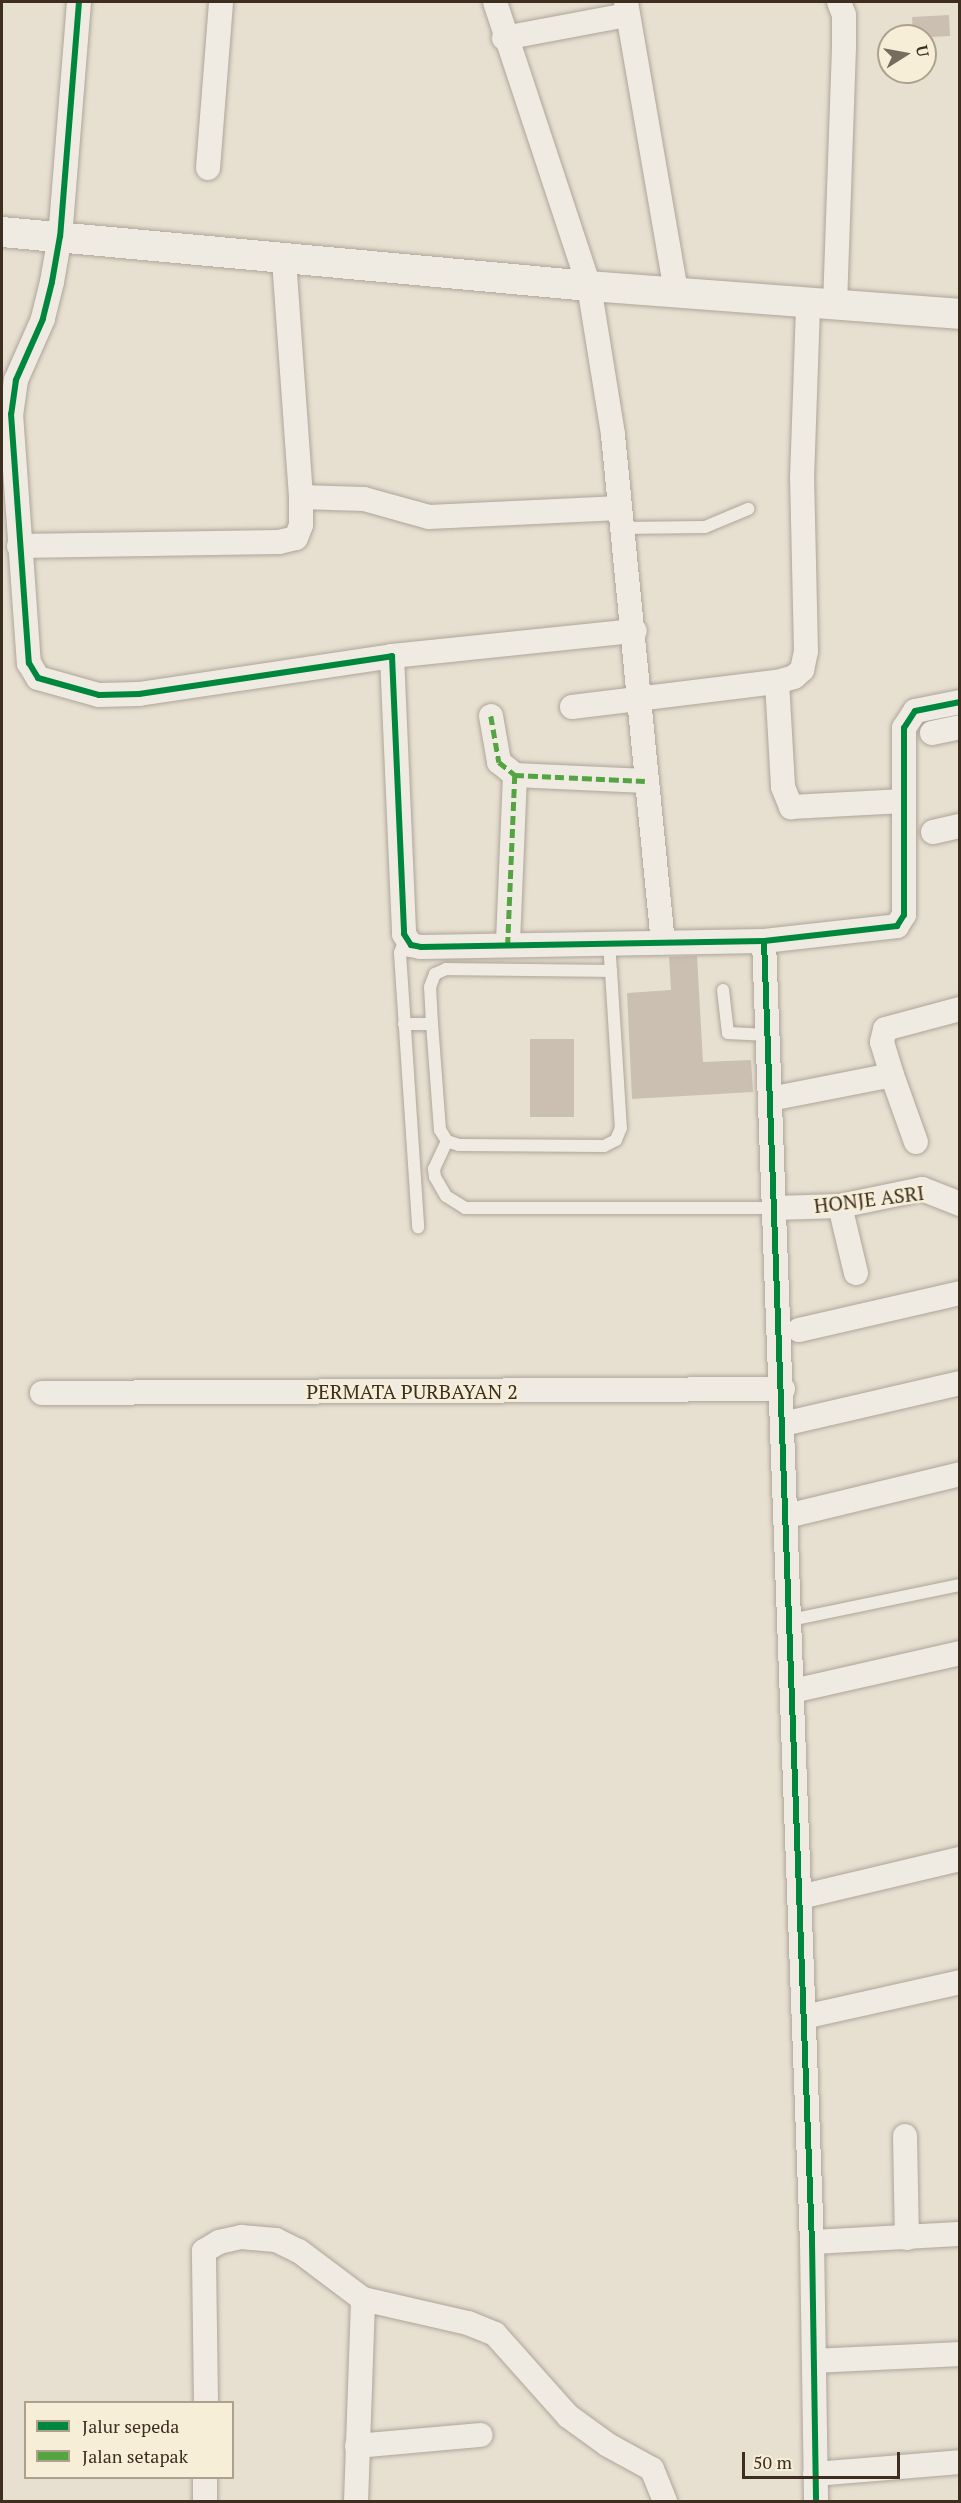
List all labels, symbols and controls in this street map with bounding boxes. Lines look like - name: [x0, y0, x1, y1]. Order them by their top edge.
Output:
- north arrow: [877, 24, 937, 84]
- text: U: [911, 43, 935, 59]
- street label: HONJE ASRI: [812, 1180, 926, 1218]
- street label: PERMATA PURBAYAN 2: [306, 1379, 518, 1403]
- legend: [24, 2401, 234, 2479]
- text: Jalur sepeda: [82, 2414, 179, 2438]
- scale bar: [745, 2440, 902, 2478]
- text: Jalan setapak: [82, 2444, 188, 2468]
- text: 50 m: [753, 2450, 792, 2474]

